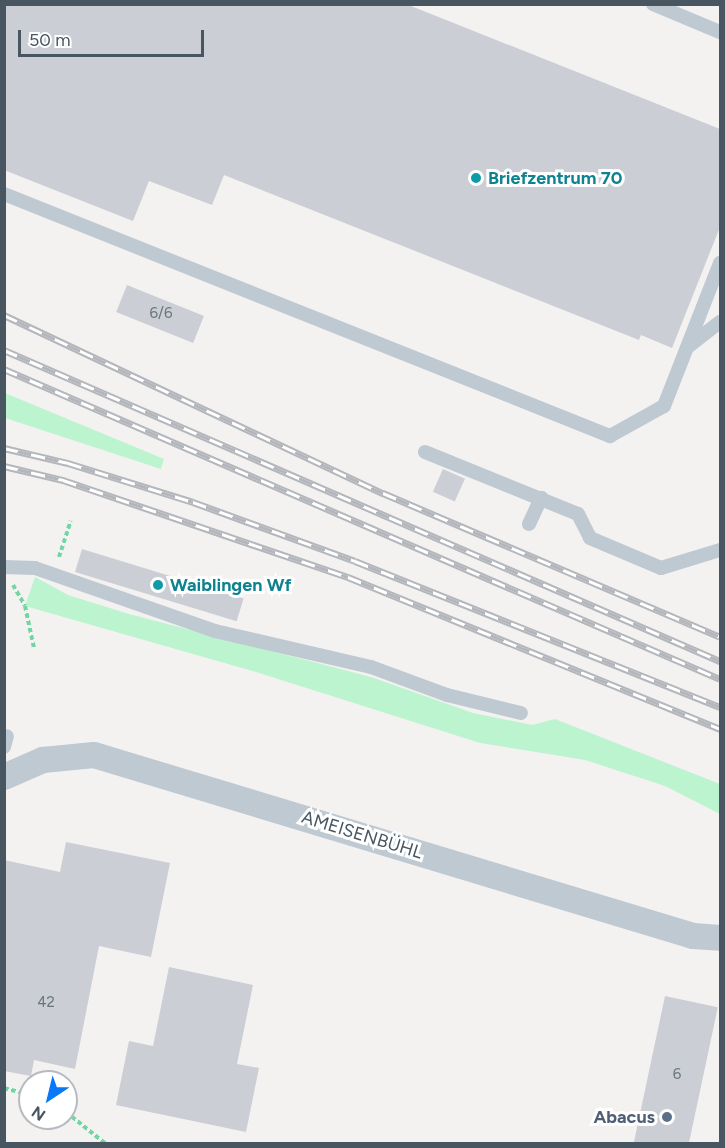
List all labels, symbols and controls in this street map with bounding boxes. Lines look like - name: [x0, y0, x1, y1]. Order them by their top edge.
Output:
- scale bar: [21, 18, 207, 56]
- text: 50 m: [29, 29, 71, 51]
- place label: Briefzentrum 70: [488, 167, 622, 189]
- marker: Briefzentrum 70: [469, 171, 483, 185]
- house number: 6/6: [150, 305, 172, 323]
- place label: Waiblingen Wf: [170, 574, 291, 596]
- marker: Waiblingen Wf: [151, 578, 165, 592]
- street label: AMEISENBÜHL: [299, 806, 425, 864]
- house number: 42: [37, 994, 55, 1012]
- house number: 6: [673, 1066, 681, 1084]
- north arrow: [18, 1070, 78, 1130]
- text: N: [28, 1102, 49, 1125]
- place label: Abacus: [593, 1106, 655, 1128]
- marker: Abacus: [660, 1110, 674, 1124]

